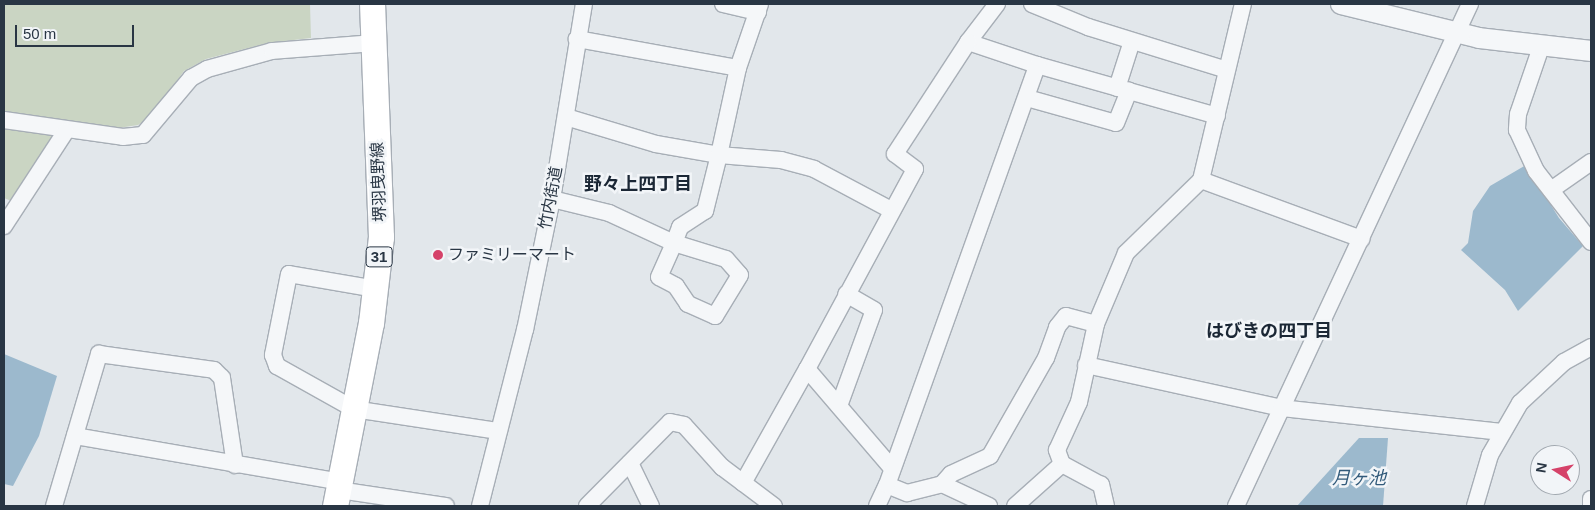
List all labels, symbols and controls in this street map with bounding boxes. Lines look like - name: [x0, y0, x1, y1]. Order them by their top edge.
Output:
- scale bar: [18, 15, 136, 47]
- text: 50 m: [23, 25, 56, 42]
- street label: 堺羽曳野線: [368, 142, 390, 222]
- street label: 竹内街道: [535, 165, 567, 231]
- district label: 野々上四丁目: [584, 173, 692, 195]
- road number: 31: [365, 244, 393, 270]
- place label: ファミリーマート: [448, 245, 576, 265]
- marker: ファミリーマート: [432, 249, 444, 261]
- district label: はびきの四丁目: [1206, 320, 1332, 342]
- north arrow: [1530, 445, 1580, 495]
- text: N: [1532, 461, 1550, 474]
- water label: 月ヶ池: [1332, 467, 1386, 489]

